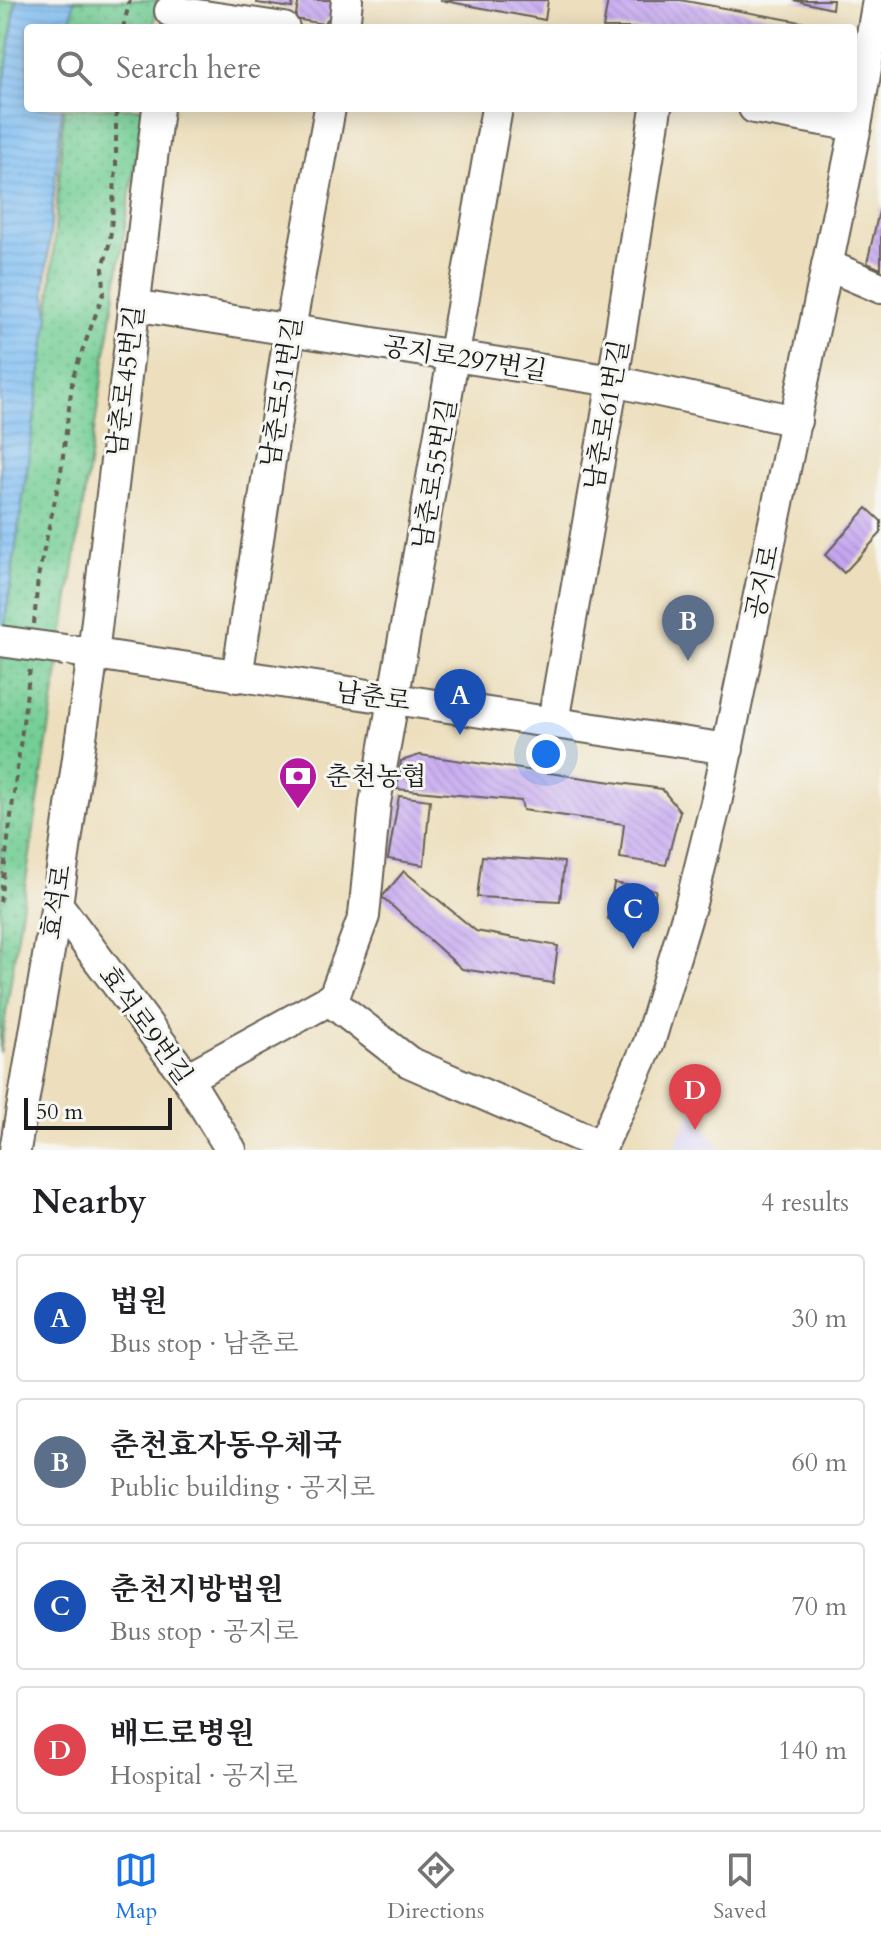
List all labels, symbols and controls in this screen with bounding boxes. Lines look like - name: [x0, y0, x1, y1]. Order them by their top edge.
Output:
- search box: [24, 24, 857, 112]
- icon: search: [52, 46, 96, 90]
- text: Search here: [116, 48, 261, 89]
- street label: 남춘로45번길: [99, 303, 152, 459]
- street label: 남춘로51번길: [252, 314, 311, 470]
- street label: 공지로297번길: [380, 328, 549, 389]
- street label: 남춘로61번길: [576, 337, 637, 493]
- street label: 남춘로55번길: [404, 396, 465, 552]
- street label: 공지로: [738, 542, 787, 623]
- pin: B: [662, 595, 714, 661]
- pin: A: [434, 669, 486, 735]
- street label: 남춘로: [333, 674, 413, 719]
- your location: [526, 734, 566, 774]
- bank icon: 춘천농협: [277, 755, 319, 810]
- place label: 춘천농협: [326, 759, 426, 794]
- street label: 효석로: [33, 862, 80, 942]
- pin: C: [607, 883, 659, 949]
- street label: 효석로9번길: [91, 959, 201, 1092]
- pin: D: [669, 1064, 721, 1130]
- scale bar: [24, 1094, 172, 1130]
- text: 50 m: [36, 1097, 83, 1127]
- text: Nearby: [32, 1179, 147, 1225]
- text: 4 results: [761, 1185, 849, 1220]
- text: 법원: [110, 1281, 168, 1322]
- text: A: [50, 1301, 70, 1336]
- text: 30 m: [791, 1301, 847, 1336]
- text: Bus stop · 남춘로: [110, 1326, 298, 1361]
- text: 춘천효자동우체국: [110, 1425, 342, 1466]
- text: B: [51, 1445, 69, 1480]
- text: 60 m: [791, 1445, 847, 1480]
- text: Public building · 공지로: [110, 1470, 375, 1505]
- text: 춘천지방법원: [110, 1569, 284, 1610]
- text: C: [50, 1589, 70, 1624]
- text: 70 m: [791, 1589, 847, 1624]
- text: Bus stop · 공지로: [110, 1614, 298, 1649]
- text: 배드로병원: [110, 1713, 255, 1754]
- text: D: [49, 1733, 71, 1768]
- text: 140 m: [778, 1733, 847, 1768]
- text: Hospital · 공지로: [110, 1758, 298, 1793]
- tab: Map: [114, 1848, 158, 1926]
- tab: Directions: [387, 1848, 484, 1926]
- tab: Saved: [713, 1848, 767, 1926]

